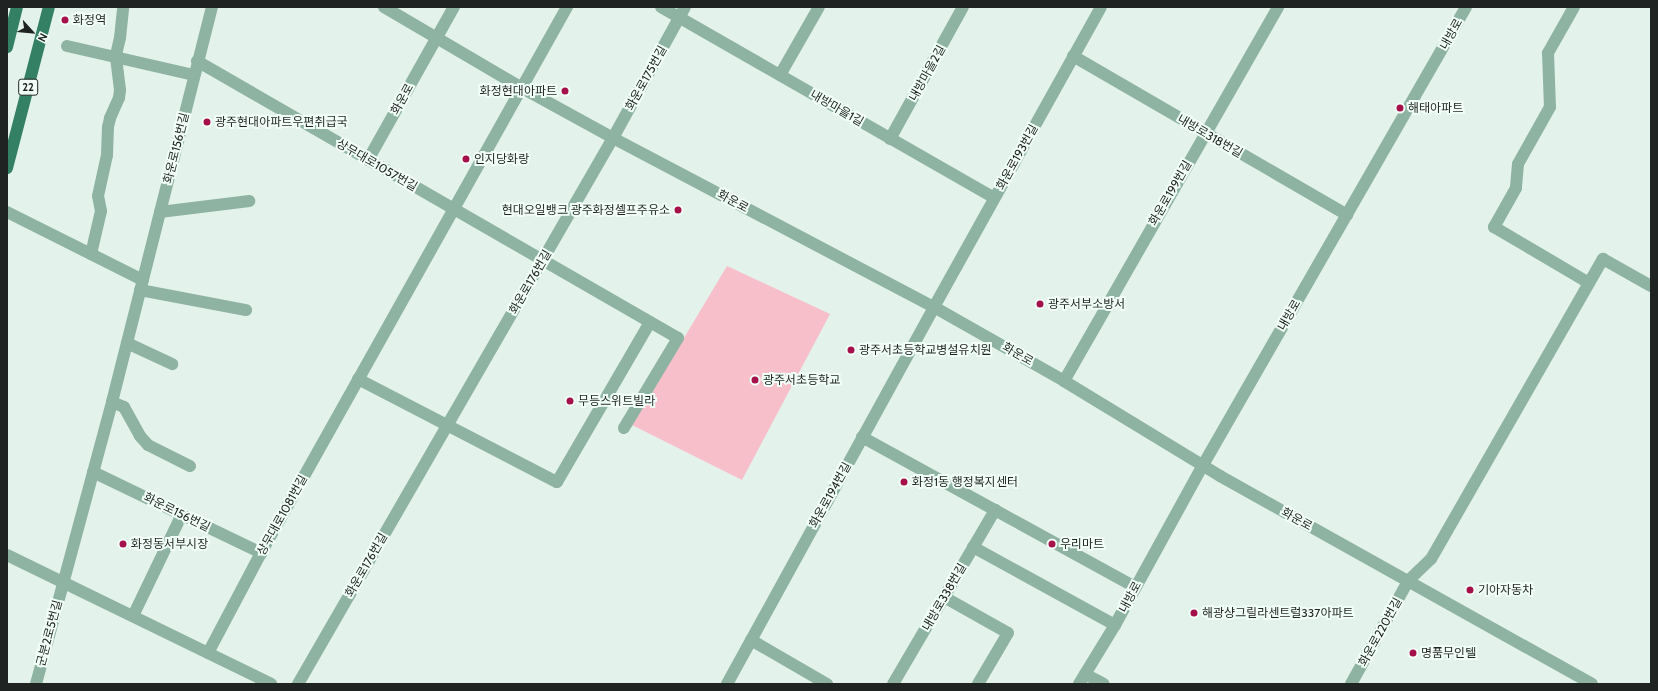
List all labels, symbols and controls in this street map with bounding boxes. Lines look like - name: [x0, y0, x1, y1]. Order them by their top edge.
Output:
- north arrow: [12, 12, 52, 52]
- place label: 화정역: [73, 13, 106, 27]
- marker: 화정역: [60, 15, 70, 25]
- street label: 내방로: [1437, 16, 1465, 52]
- text: N: [35, 31, 51, 44]
- street label: 화운로175번길: [622, 43, 670, 113]
- street label: 내방마을2길: [906, 43, 948, 103]
- road number: 22: [18, 78, 38, 96]
- street label: 화운로: [388, 81, 416, 117]
- place label: 화정현대아파트: [480, 84, 557, 98]
- marker: 화정현대아파트: [560, 86, 570, 96]
- street label: 내방마을1길: [808, 87, 866, 129]
- place label: 해태아파트: [1408, 101, 1463, 115]
- marker: 해태아파트: [1395, 103, 1405, 113]
- street label: 화운로156번길: [160, 111, 192, 185]
- street label: 내방로318번길: [1175, 112, 1245, 160]
- place label: 광주현대아파트우편취급국: [215, 115, 347, 129]
- marker: 광주현대아파트우편취급국: [202, 117, 212, 127]
- street label: 화운로193번길: [993, 122, 1041, 192]
- street label: 상무대로1057번길: [334, 136, 420, 194]
- place label: 인지당화랑: [474, 152, 529, 166]
- marker: 인지당화랑: [461, 154, 471, 164]
- street label: 화운로199번길: [1146, 158, 1194, 228]
- street label: 화운로: [715, 187, 751, 215]
- place label: 현대오일뱅크 광주화정셀프주유소: [502, 203, 670, 217]
- marker: 현대오일뱅크 광주화정셀프주유소: [673, 205, 683, 215]
- street label: 화운로176번길: [506, 247, 554, 317]
- place label: 광주서부소방서: [1048, 297, 1125, 311]
- street label: 내방로: [1274, 297, 1304, 333]
- marker: 광주서부소방서: [1035, 299, 1045, 309]
- street label: 화운로: [1000, 339, 1036, 369]
- place label: 광주서초등학교병설유치원: [859, 343, 991, 357]
- marker: 광주서초등학교병설유치원: [846, 345, 856, 355]
- place label: 광주서초등학교: [763, 373, 840, 387]
- marker: 광주서초등학교: [750, 375, 760, 385]
- place label: 무등스위트빌라: [578, 394, 655, 408]
- marker: 무등스위트빌라: [565, 396, 575, 406]
- street label: 화운로194번길: [806, 460, 854, 530]
- street label: 상무대로1081번길: [254, 472, 310, 558]
- place label: 화정1동 행정복지센터: [912, 475, 1018, 489]
- marker: 화정1동 행정복지센터: [899, 477, 909, 487]
- street label: 화운로156번길: [141, 490, 213, 534]
- street label: 화운로: [1279, 505, 1315, 533]
- street label: 화운로176번길: [342, 530, 390, 600]
- place label: 화정동서부시장: [131, 537, 208, 551]
- place label: 우리마트: [1060, 537, 1104, 551]
- marker: 화정동서부시장: [118, 539, 128, 549]
- marker: 우리마트: [1047, 539, 1057, 549]
- street label: 내방로338번길: [919, 561, 969, 633]
- street label: 내방로: [1116, 579, 1144, 615]
- place label: 기아자동차: [1478, 583, 1533, 597]
- marker: 기아자동차: [1465, 585, 1475, 595]
- street label: 화운로220번길: [1355, 595, 1405, 669]
- street label: 군분2로5번길: [33, 598, 65, 668]
- place label: 해광샹그릴라센트럴337아파트: [1202, 606, 1353, 620]
- marker: 해광샹그릴라센트럴337아파트: [1189, 608, 1199, 618]
- place label: 명품무인텔: [1421, 646, 1476, 660]
- marker: 명품무인텔: [1408, 648, 1418, 658]

